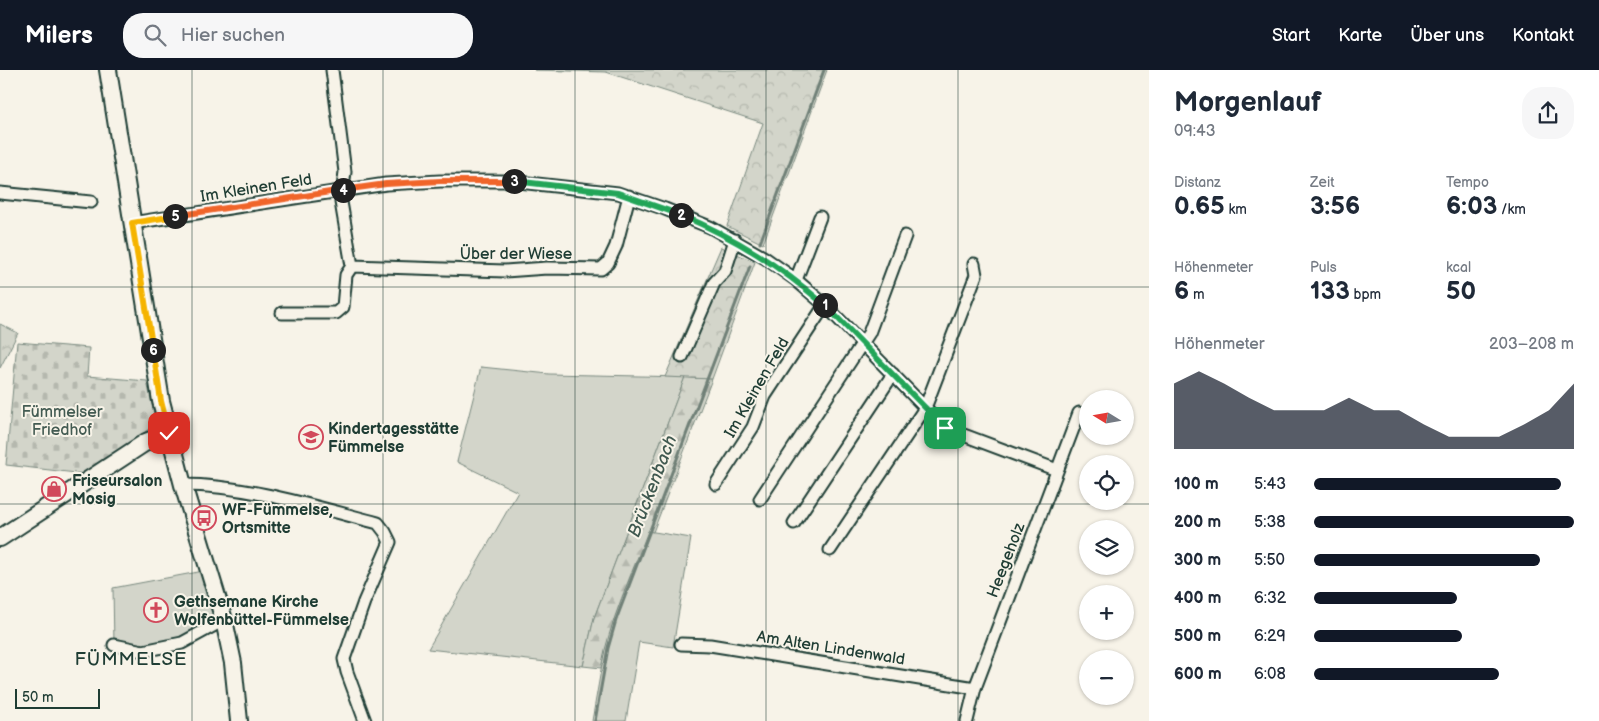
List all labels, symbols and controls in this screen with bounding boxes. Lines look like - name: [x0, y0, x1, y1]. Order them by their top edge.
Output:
- search box: [123, 13, 473, 58]
- text: Milers: [25, 21, 93, 50]
- icon: search: [141, 21, 169, 49]
- text: Hier suchen: [181, 24, 285, 47]
- text: Start: [1272, 25, 1310, 46]
- text: Karte: [1338, 25, 1382, 46]
- text: Über uns: [1410, 25, 1484, 46]
- text: Kontakt: [1512, 25, 1574, 46]
- text: Morgenlauf: [1174, 86, 1321, 119]
- button: share: [1522, 87, 1574, 139]
- text: 09:43: [1174, 122, 1216, 141]
- pin: 3: [502, 168, 526, 194]
- street label: Im Kleinen Feld: [199, 170, 313, 207]
- text: 3: [510, 173, 519, 190]
- text: Distanz: [1174, 174, 1221, 191]
- text: Zeit: [1310, 174, 1334, 191]
- text: Tempo: [1446, 174, 1489, 191]
- pin: 4: [330, 178, 356, 202]
- text: 4: [339, 182, 348, 199]
- text: 0.65: [1174, 191, 1225, 222]
- text: 3:56: [1310, 191, 1360, 222]
- text: 6:03: [1446, 191, 1497, 222]
- text: km: [1225, 201, 1247, 218]
- text: /km: [1497, 201, 1526, 218]
- pin: 2: [668, 202, 694, 228]
- pin: 5: [162, 204, 188, 228]
- text: 2: [677, 207, 686, 224]
- text: 5: [171, 208, 180, 225]
- street label: Über der Wiese: [460, 243, 573, 264]
- text: Höhenmeter: [1174, 259, 1253, 276]
- text: Puls: [1310, 259, 1337, 276]
- text: kcal: [1446, 259, 1471, 276]
- text: 6: [1174, 276, 1189, 307]
- text: 133: [1310, 276, 1350, 307]
- text: 50: [1446, 276, 1476, 307]
- text: m: [1189, 286, 1205, 303]
- text: bpm: [1350, 286, 1381, 303]
- pin: 1: [812, 292, 838, 318]
- text: 1: [823, 297, 828, 314]
- street label: Im Kleinen Feld: [721, 334, 794, 441]
- text: Höhenmeter: [1174, 335, 1264, 354]
- text: 203–208 m: [1489, 335, 1574, 354]
- pin: 6: [140, 338, 166, 362]
- text: 6: [149, 342, 158, 359]
- north arrow: [1079, 390, 1134, 445]
- map controls: [1079, 390, 1134, 705]
- park label: Fümmelser Friedhof: [21, 403, 103, 440]
- pin: [924, 407, 966, 449]
- pin: [148, 412, 190, 454]
- icon: arrive: [931, 414, 959, 442]
- icon: check: [155, 419, 183, 447]
- place label: Kindertagesstätte Fümmelse: [328, 420, 459, 457]
- school or university icon: Kindertagesstätte Fümmelse: [298, 424, 324, 450]
- water label: Brückenbach: [623, 432, 682, 540]
- button: locate: [1079, 455, 1134, 510]
- place label: Friseursalon Mosig: [72, 472, 163, 509]
- text: 100 m: [1174, 475, 1219, 494]
- text: 5:43: [1254, 475, 1286, 494]
- shop icon: Friseursalon Mosig: [41, 476, 67, 502]
- place label: WF-Fümmelse, Ortsmitte: [222, 501, 333, 538]
- bus stop icon: WF-Fümmelse, Ortsmitte: [191, 505, 217, 531]
- text: 200 m: [1174, 513, 1221, 532]
- text: 5:38: [1254, 513, 1286, 532]
- street label: Heegeholz: [983, 520, 1029, 601]
- button: layers: [1079, 520, 1134, 575]
- text: 300 m: [1174, 551, 1221, 570]
- text: 5:50: [1254, 551, 1285, 570]
- button: +: [1079, 585, 1134, 640]
- text: 400 m: [1174, 589, 1221, 608]
- text: 6:32: [1254, 589, 1286, 608]
- place label: Gethsemane Kirche Wolfenbüttel-Fümmelse: [174, 593, 349, 630]
- church icon: Gethsemane Kirche Wolfenbüttel-Fümmelse: [143, 597, 169, 623]
- street label: Am Alten Lindenwald: [755, 627, 906, 670]
- text: 500 m: [1174, 627, 1221, 646]
- text: 6:29: [1254, 627, 1286, 646]
- district label: FÜMMELSE: [75, 648, 187, 671]
- button: −: [1079, 650, 1134, 705]
- text: 600 m: [1174, 665, 1222, 684]
- text: 6:08: [1254, 665, 1286, 684]
- scale bar: [15, 686, 100, 709]
- text: 50 m: [22, 689, 54, 706]

